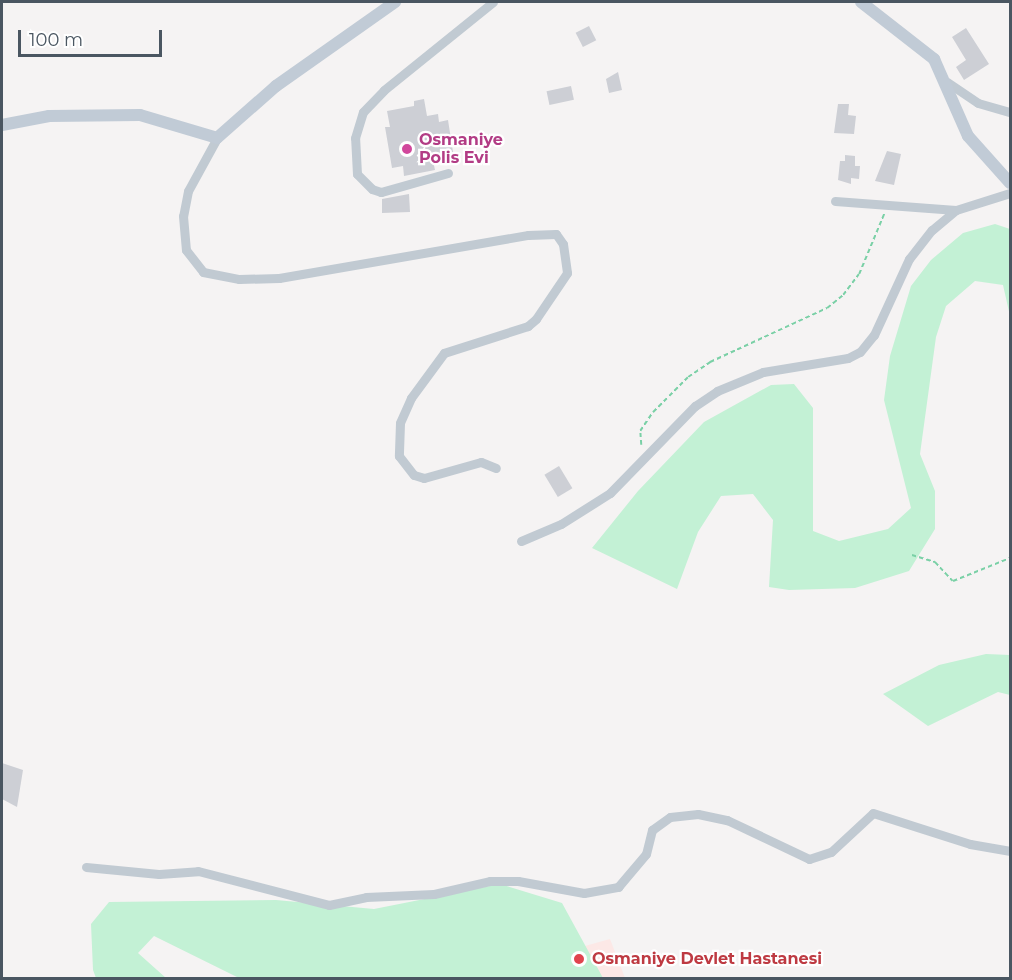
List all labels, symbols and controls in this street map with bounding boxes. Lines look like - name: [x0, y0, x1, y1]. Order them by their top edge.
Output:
- scale bar: [21, 18, 165, 56]
- text: 100 m: [29, 29, 83, 51]
- place label: Osmaniye Polis Evi: [419, 130, 503, 168]
- marker: Osmaniye Polis Evi: [400, 142, 414, 156]
- place label: Osmaniye Devlet Hastanesi: [592, 949, 822, 969]
- marker: Osmaniye Devlet Hastanesi: [570, 950, 588, 968]

